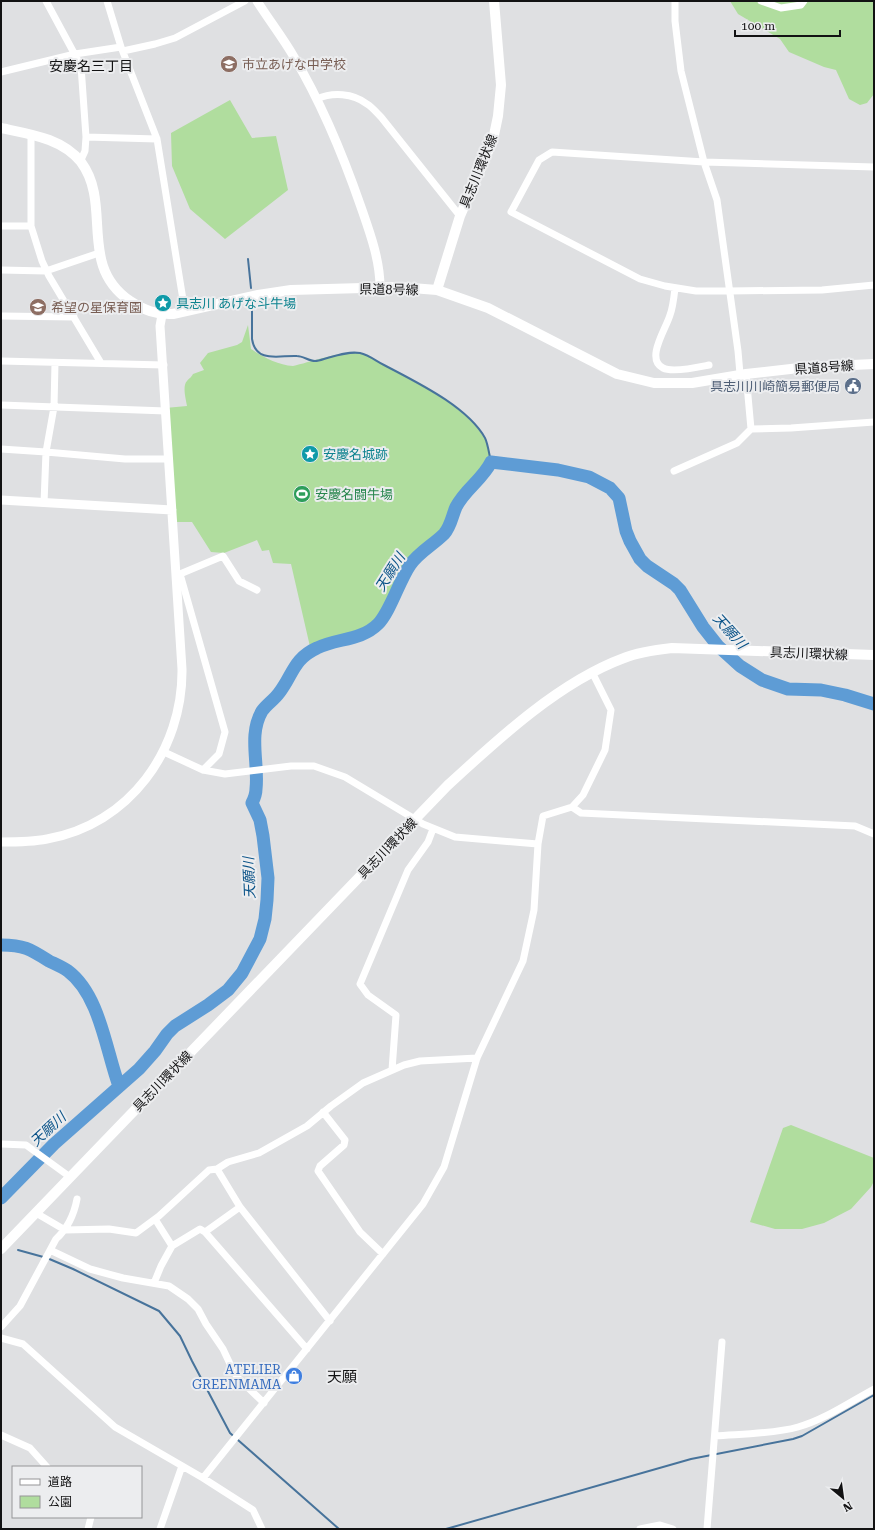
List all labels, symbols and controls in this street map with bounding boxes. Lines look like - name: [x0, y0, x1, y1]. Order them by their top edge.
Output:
- scale bar: [735, 12, 840, 38]
- text: 100 m: [741, 19, 775, 33]
- school or university icon: 市立あげな中学校: [219, 54, 239, 74]
- place label: 市立あげな中学校: [242, 57, 346, 72]
- district label: 安慶名三丁目: [49, 58, 133, 74]
- street label: 具志川環状線: [457, 132, 500, 210]
- street label: 県道8号線: [359, 281, 419, 298]
- place icon: 具志川 あげな斗牛場: [153, 293, 173, 313]
- place label: 具志川 あげな斗牛場: [176, 296, 296, 311]
- school or university icon: 希望の星保育園: [28, 297, 48, 317]
- place label: 希望の星保育園: [51, 300, 142, 315]
- street label: 県道8号線: [794, 358, 854, 377]
- public building icon: 具志川川崎簡易郵便局: [843, 376, 863, 396]
- place label: 具志川川崎簡易郵便局: [710, 379, 840, 394]
- place icon: 安慶名城跡: [300, 444, 320, 464]
- place label: 安慶名城跡: [323, 447, 388, 462]
- sports icon: 安慶名闘牛場: [292, 484, 312, 504]
- place label: 安慶名闘牛場: [315, 487, 393, 502]
- water label: 天願川: [372, 548, 409, 594]
- water label: 天願川: [710, 610, 751, 653]
- street label: 具志川環状線: [770, 645, 848, 662]
- street label: 具志川環状線: [355, 815, 420, 882]
- water label: 天願川: [240, 855, 258, 899]
- street label: 具志川環状線: [130, 1048, 195, 1115]
- water label: 天願川: [27, 1107, 70, 1149]
- place label: ATELIER GREENMAMA: [192, 1362, 281, 1392]
- shop icon: ATELIER GREENMAMA: [284, 1366, 304, 1386]
- district label: 天願: [327, 1368, 357, 1386]
- legend: [12, 1466, 142, 1518]
- text: 道路: [48, 1475, 72, 1489]
- north arrow: [823, 1478, 863, 1518]
- text: 公園: [48, 1495, 72, 1509]
- text: N: [840, 1499, 854, 1514]

